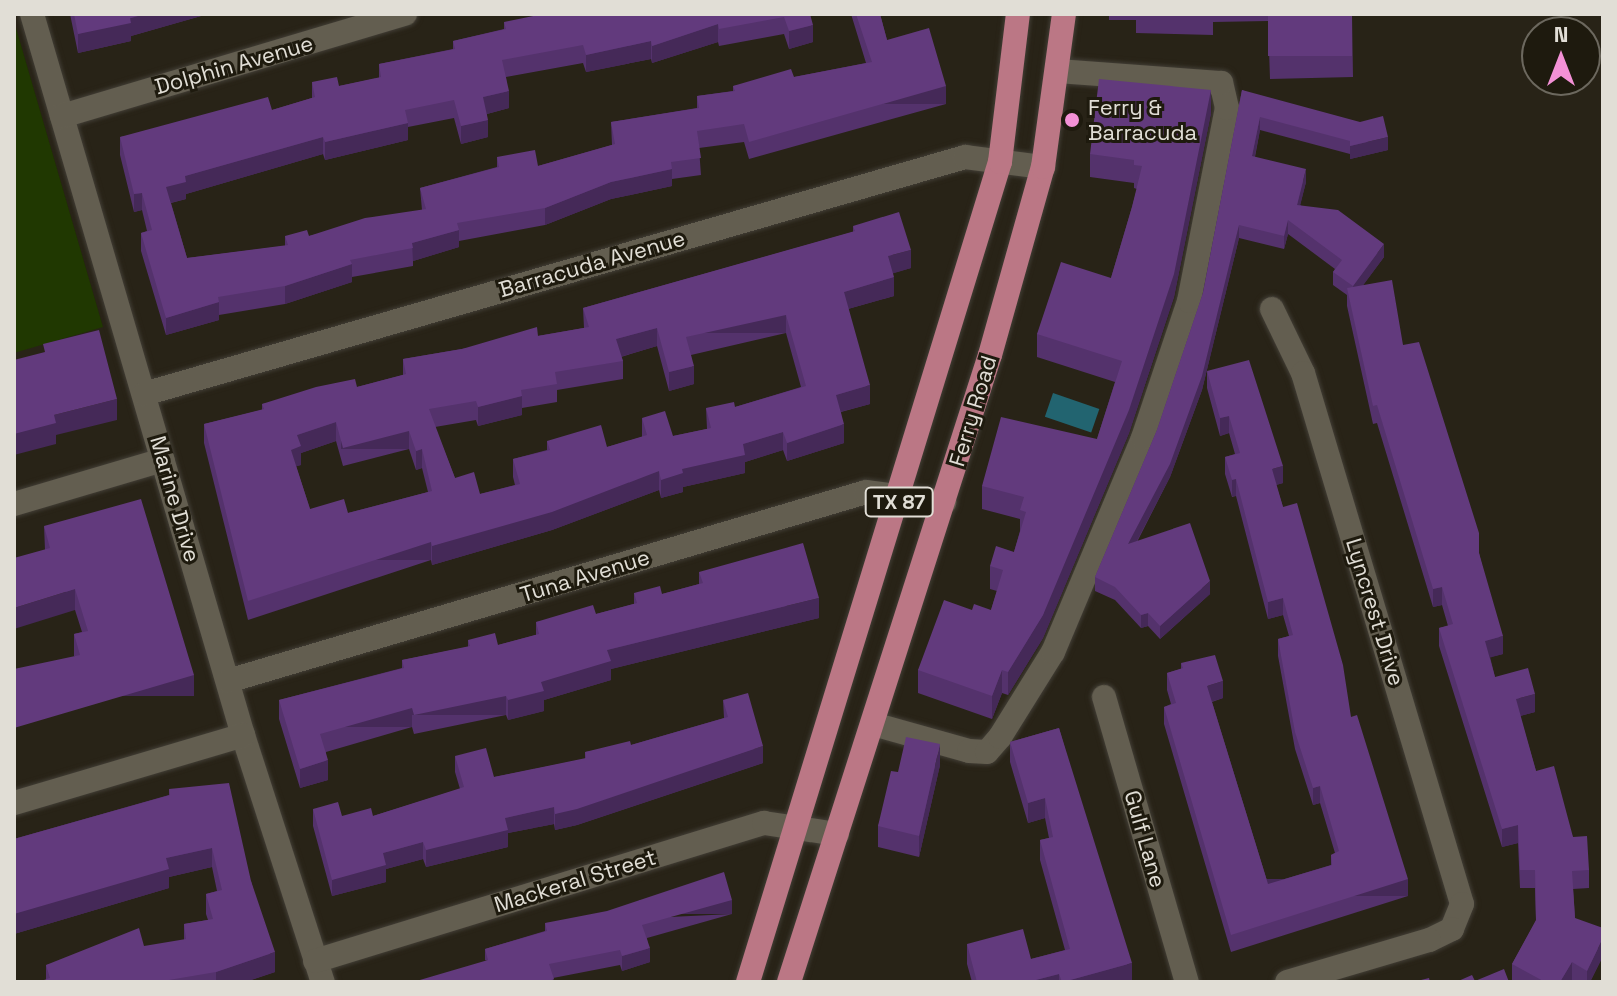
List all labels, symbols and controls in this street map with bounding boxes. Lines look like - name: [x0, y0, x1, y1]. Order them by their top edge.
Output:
- north arrow: [1521, 16, 1601, 96]
- text: N: [1554, 20, 1568, 48]
- street label: Dolphin Avenue: [152, 30, 316, 100]
- place label: Ferry & Barracuda: [1088, 94, 1197, 146]
- marker: Ferry & Barracuda: [1063, 111, 1081, 129]
- street label: Barracuda Avenue: [496, 225, 688, 303]
- street label: Ferry Road: [944, 352, 1002, 470]
- street label: Marine Drive: [144, 433, 206, 565]
- road number: TX 87: [863, 486, 935, 518]
- street label: Lyncrest Drive: [1340, 535, 1410, 689]
- street label: Tuna Avenue: [517, 544, 653, 608]
- street label: Gulf Lane: [1119, 787, 1171, 891]
- street label: Mackeral Street: [491, 844, 659, 918]

